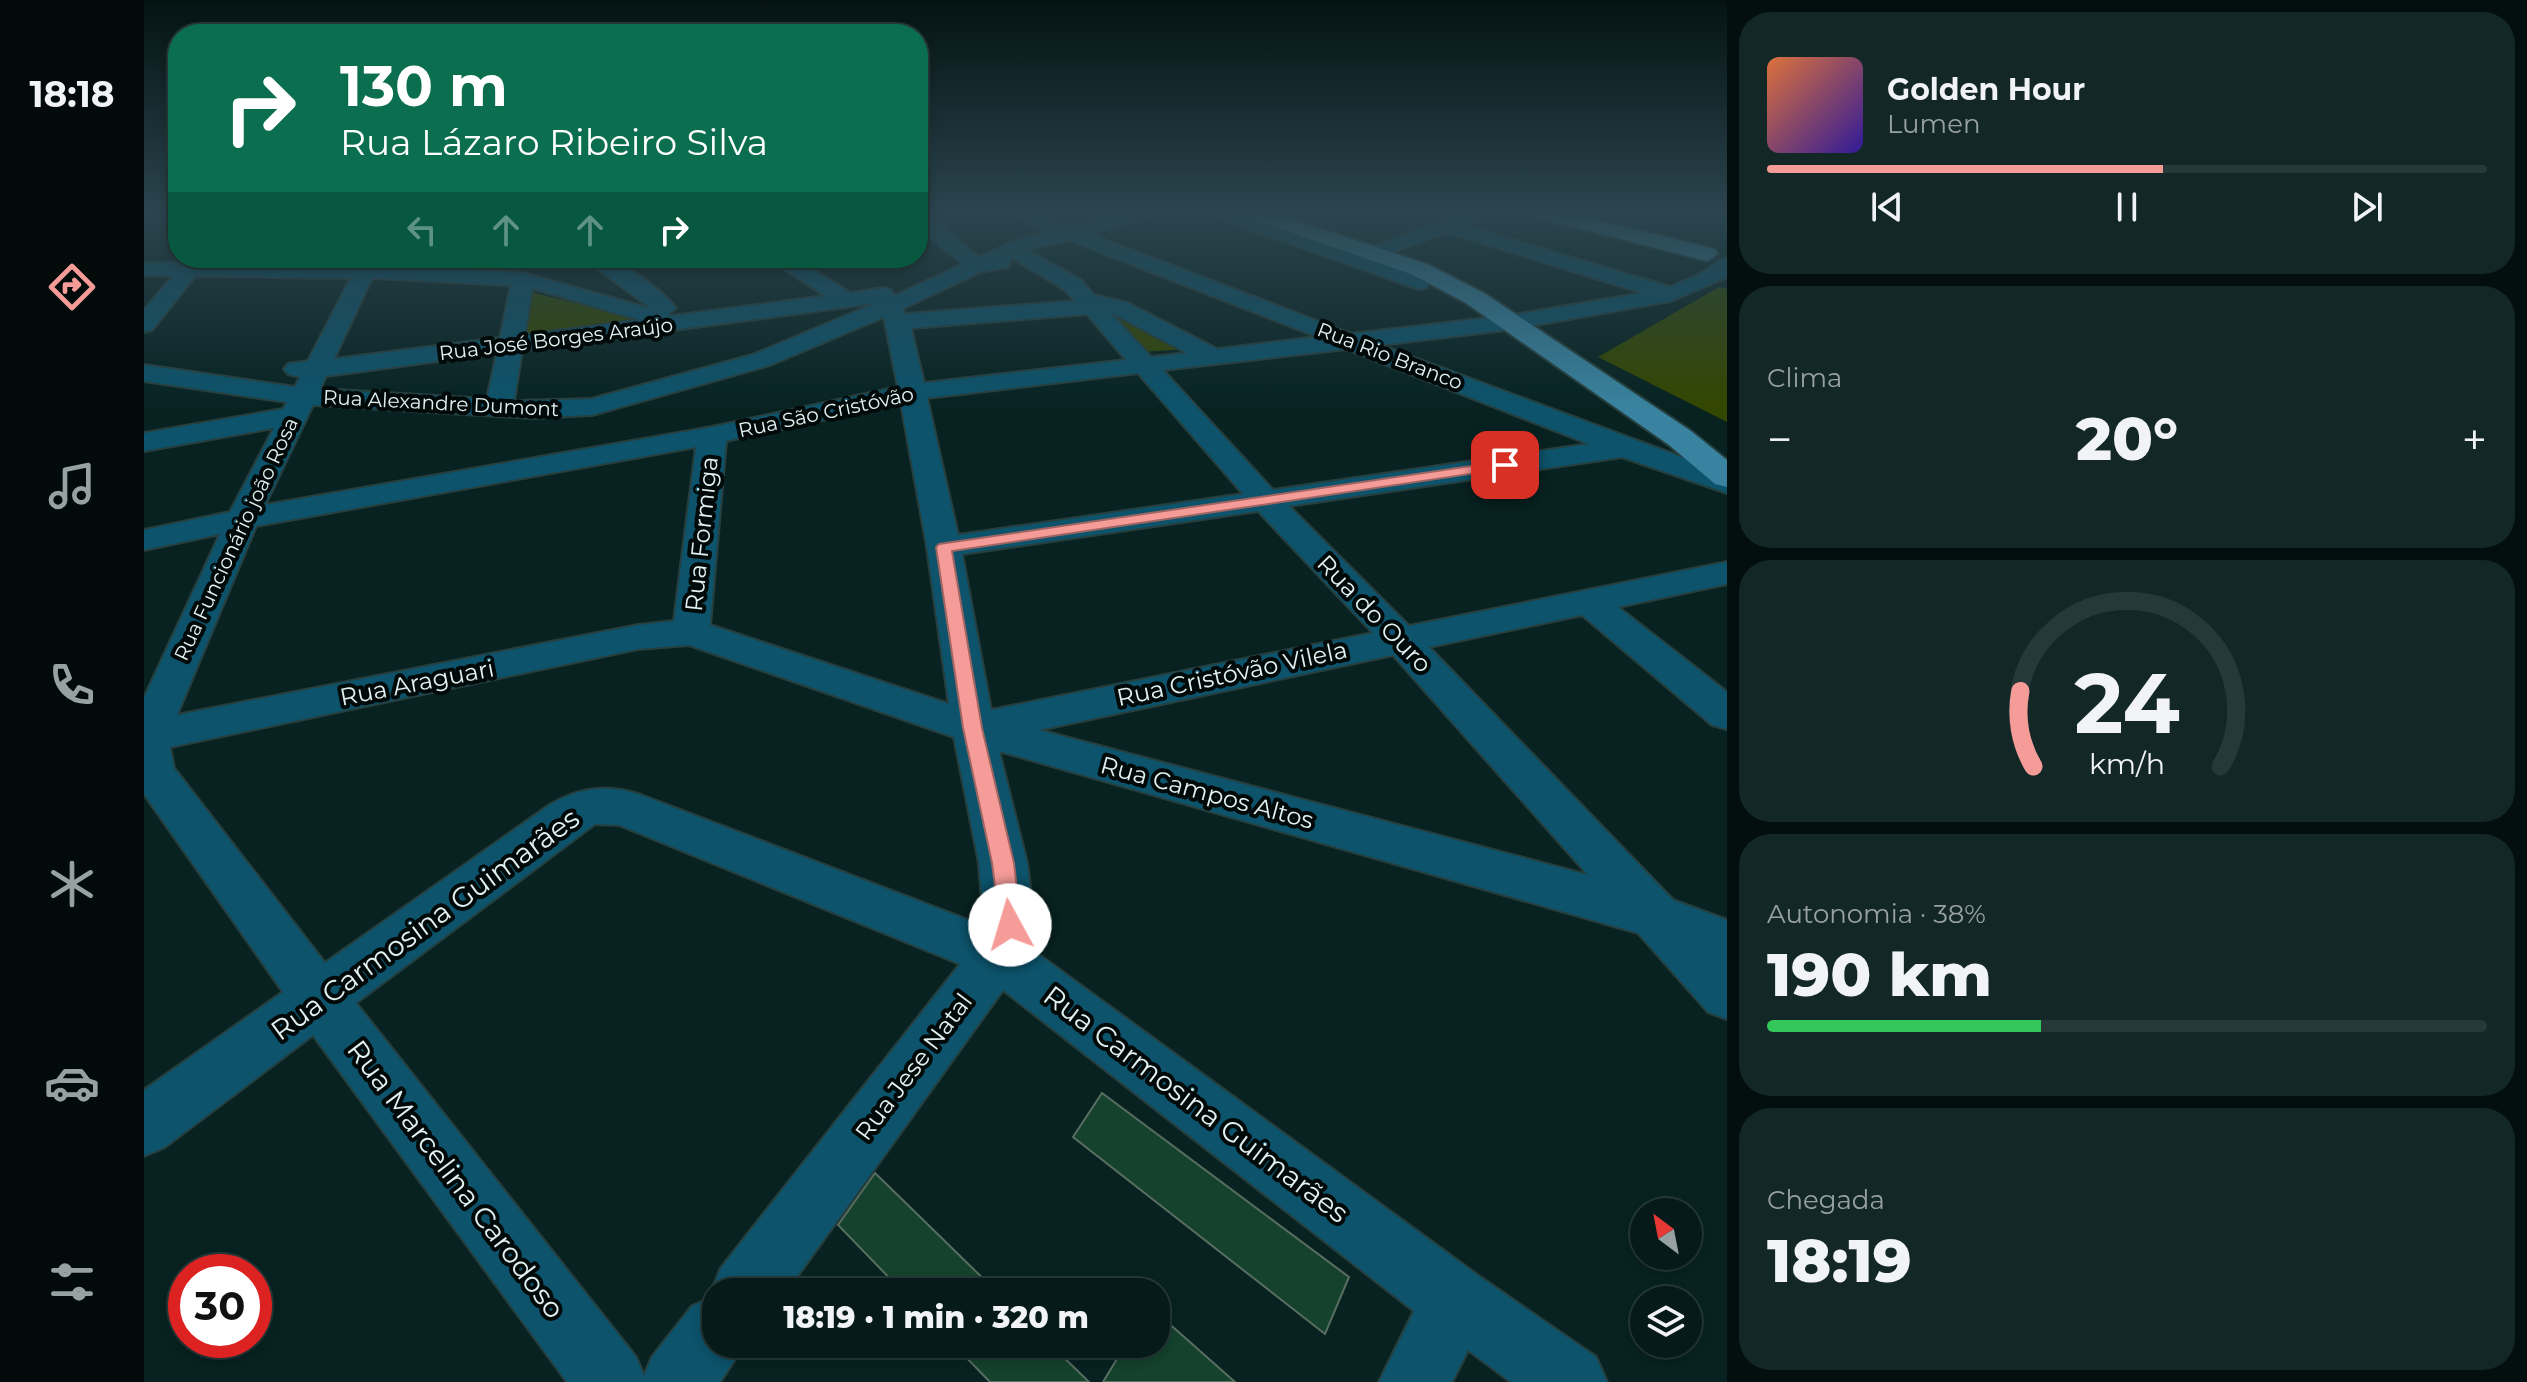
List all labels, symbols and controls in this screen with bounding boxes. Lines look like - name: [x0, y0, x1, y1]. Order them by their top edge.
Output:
- text: 130 m: [340, 52, 508, 120]
- icon: right: [208, 56, 312, 160]
- text: Golden Hour: [1887, 71, 2085, 108]
- text: 18:18: [29, 72, 115, 116]
- text: Lumen: [1887, 108, 1980, 140]
- text: Rua Lázaro Ribeiro Silva: [340, 120, 768, 164]
- icon: previous: [1865, 185, 1909, 229]
- icon: pause: [2105, 185, 2149, 229]
- icon: next: [2345, 185, 2389, 229]
- icon: left: [400, 208, 444, 252]
- icon: ahead: [484, 208, 528, 252]
- icon: ahead: [568, 208, 612, 252]
- icon: right: [652, 208, 696, 252]
- icon: directions: [44, 259, 100, 315]
- street label: Rua José Borges Araújo: [438, 313, 674, 365]
- street label: Rua Rio Branco: [1314, 317, 1466, 395]
- text: Clima: [1767, 362, 1842, 394]
- street label: Rua São Cristóvão: [736, 382, 916, 442]
- street label: Rua Alexandre Dumont: [322, 385, 560, 421]
- text: 20°: [2076, 402, 2178, 475]
- text: −: [1767, 412, 1792, 466]
- text: +: [2462, 412, 2487, 466]
- street label: Rua Funcionário joão Rosa: [169, 414, 303, 664]
- pin: [1471, 431, 1539, 499]
- icon: arrive: [1483, 443, 1527, 487]
- street label: Rua Formiga: [679, 455, 724, 613]
- icon: music: [44, 458, 100, 514]
- street label: Rua do Ouro: [1311, 549, 1438, 678]
- street label: Rua Cristóvão Vilela: [1114, 635, 1350, 712]
- text: 24: [2074, 652, 2180, 754]
- street label: Rua Araguari: [337, 653, 497, 712]
- icon: phone: [44, 657, 100, 713]
- text: km/h: [2089, 746, 2165, 781]
- street label: Rua Campos Altos: [1098, 750, 1317, 835]
- street label: Rua Carmosina Guimarães: [264, 801, 586, 1047]
- icon: climate: [44, 856, 100, 912]
- position arrow: [968, 883, 1052, 967]
- text: Autonomia · 38%: [1767, 898, 1986, 930]
- text: 190 km: [1767, 938, 1992, 1011]
- street label: Rua Carmosina Guimarães: [1037, 978, 1355, 1230]
- street label: Rua Jese Natal: [849, 987, 978, 1146]
- street label: Rua Marcelina Carodoso: [340, 1033, 572, 1325]
- icon: car: [44, 1055, 100, 1111]
- text: Chegada: [1767, 1184, 1885, 1216]
- north arrow: [1630, 1198, 1702, 1270]
- map controls: [1630, 1198, 1702, 1358]
- text: 18:19: [1767, 1224, 1912, 1297]
- icon: filters: [44, 1254, 100, 1310]
- speed limit sign: 30: [168, 1254, 272, 1358]
- button: layers: [1630, 1286, 1702, 1358]
- text: 18:19 · 1 min · 320 m: [783, 1299, 1089, 1336]

